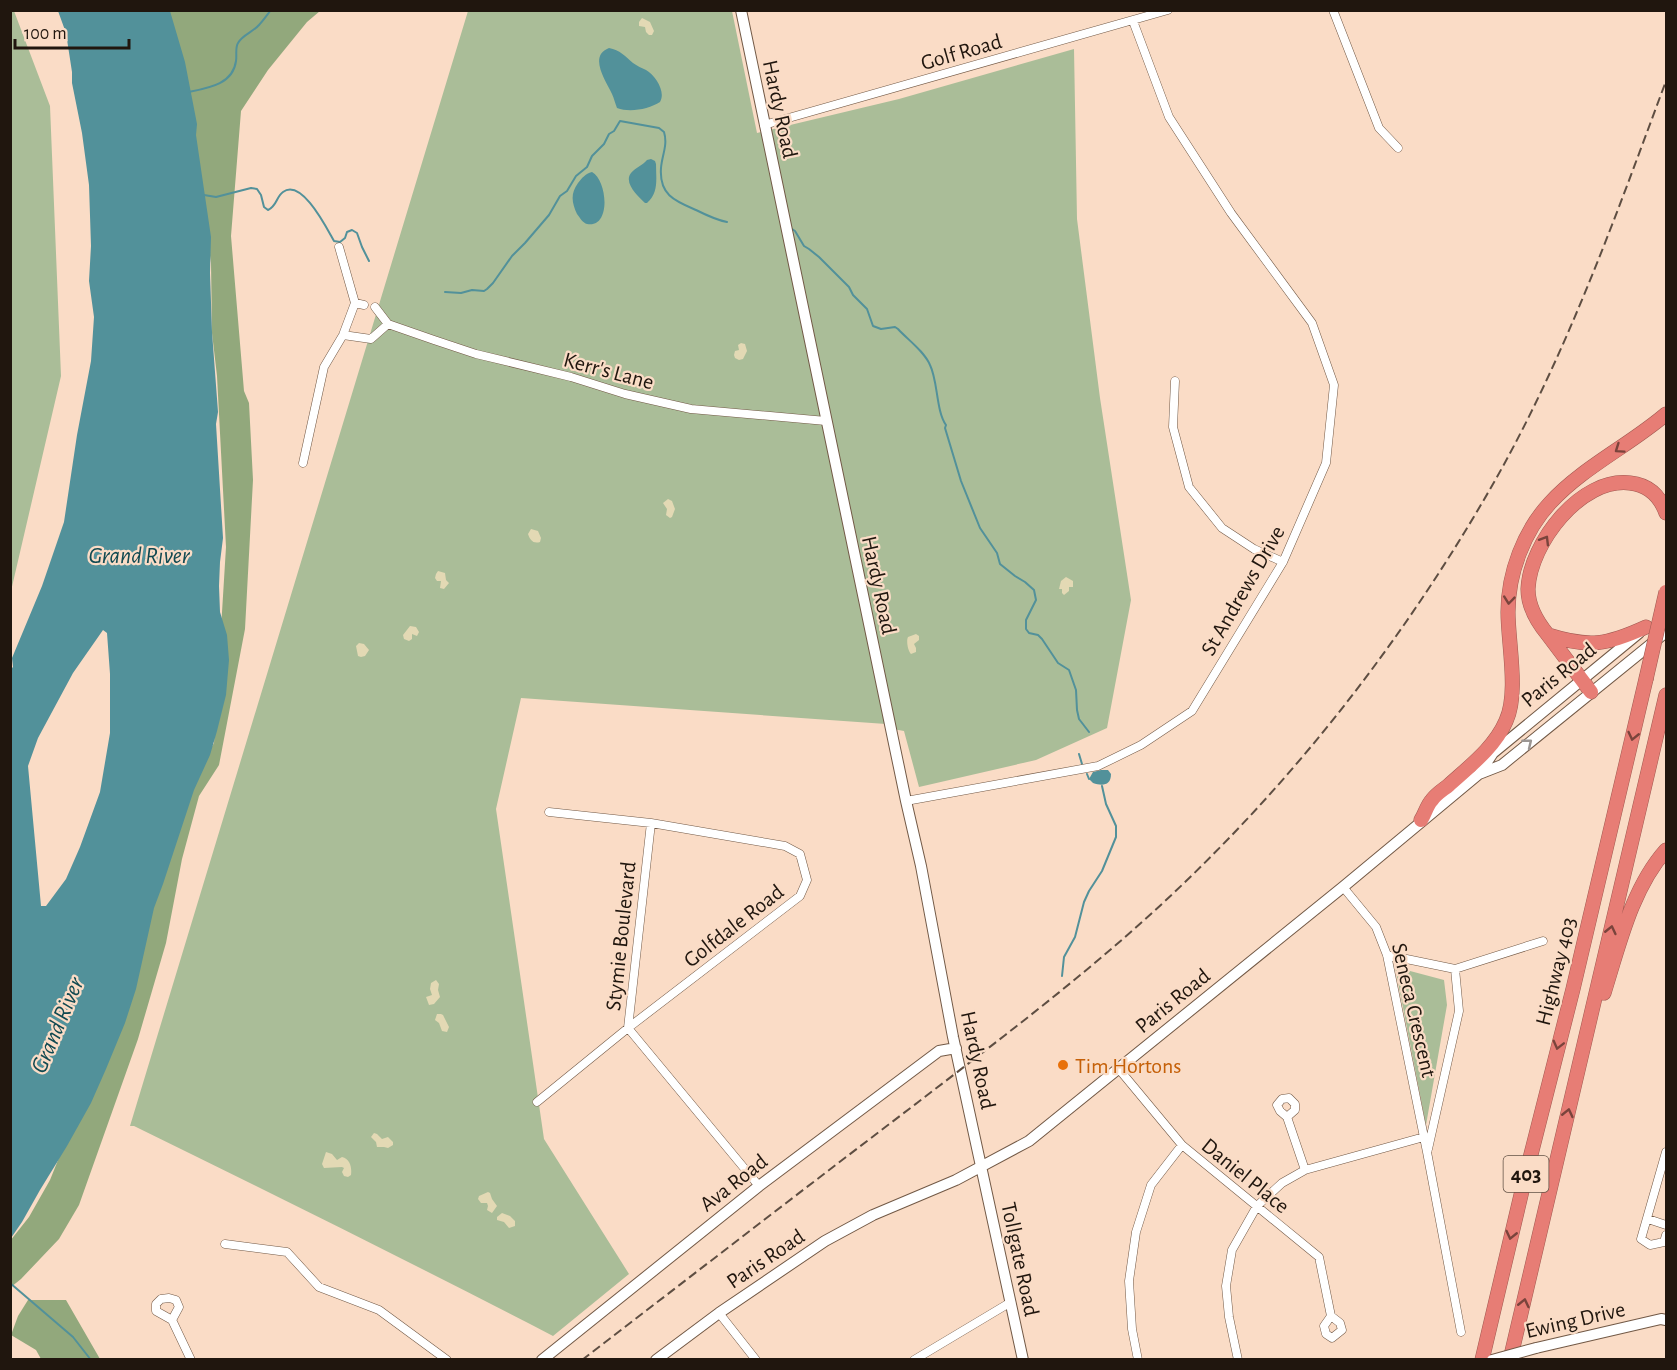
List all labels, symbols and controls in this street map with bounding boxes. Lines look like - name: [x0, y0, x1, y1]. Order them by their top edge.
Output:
- scale bar: [15, 12, 129, 50]
- text: 100 m: [24, 25, 67, 43]
- street label: Golf Road: [918, 30, 1004, 74]
- street label: Hardy Road: [759, 58, 801, 160]
- street label: Kerr's Lane: [561, 348, 656, 394]
- one-way arrow: [1615, 442, 1626, 453]
- street label: St Andrews Drive: [1197, 522, 1289, 659]
- street label: Hardy Road: [858, 534, 900, 636]
- one-way arrow: [1538, 536, 1550, 546]
- water label: Grand River: [88, 544, 191, 568]
- one-way arrow: [1503, 595, 1516, 604]
- street label: Paris Road: [1517, 638, 1600, 711]
- one-way arrow: [1627, 731, 1640, 741]
- one-way arrow: [1521, 740, 1532, 751]
- street label: Stymie Boulevard: [602, 860, 640, 1012]
- street label: Golfdale Road: [680, 880, 788, 971]
- street label: Highway 403: [1532, 915, 1580, 1028]
- one-way arrow: [1603, 925, 1616, 935]
- street label: Seneca Crescent: [1388, 941, 1440, 1079]
- street label: Paris Road: [1131, 964, 1214, 1037]
- water label: Grand River: [27, 973, 89, 1077]
- street label: Hardy Road: [957, 1009, 999, 1111]
- one-way arrow: [1553, 1040, 1566, 1050]
- place label: Tim Hortons: [1075, 1055, 1181, 1077]
- marker: Tim Hortons: [1056, 1058, 1070, 1072]
- one-way arrow: [1560, 1108, 1573, 1118]
- street label: Daniel Place: [1197, 1134, 1293, 1218]
- street label: Ava Road: [696, 1150, 771, 1216]
- road number: 403: [1504, 1156, 1549, 1192]
- street label: Tollgate Road: [997, 1200, 1043, 1318]
- street label: Paris Road: [723, 1225, 809, 1293]
- one-way arrow: [1506, 1229, 1519, 1239]
- one-way arrow: [1516, 1298, 1529, 1308]
- street label: Ewing Drive: [1523, 1298, 1627, 1342]

